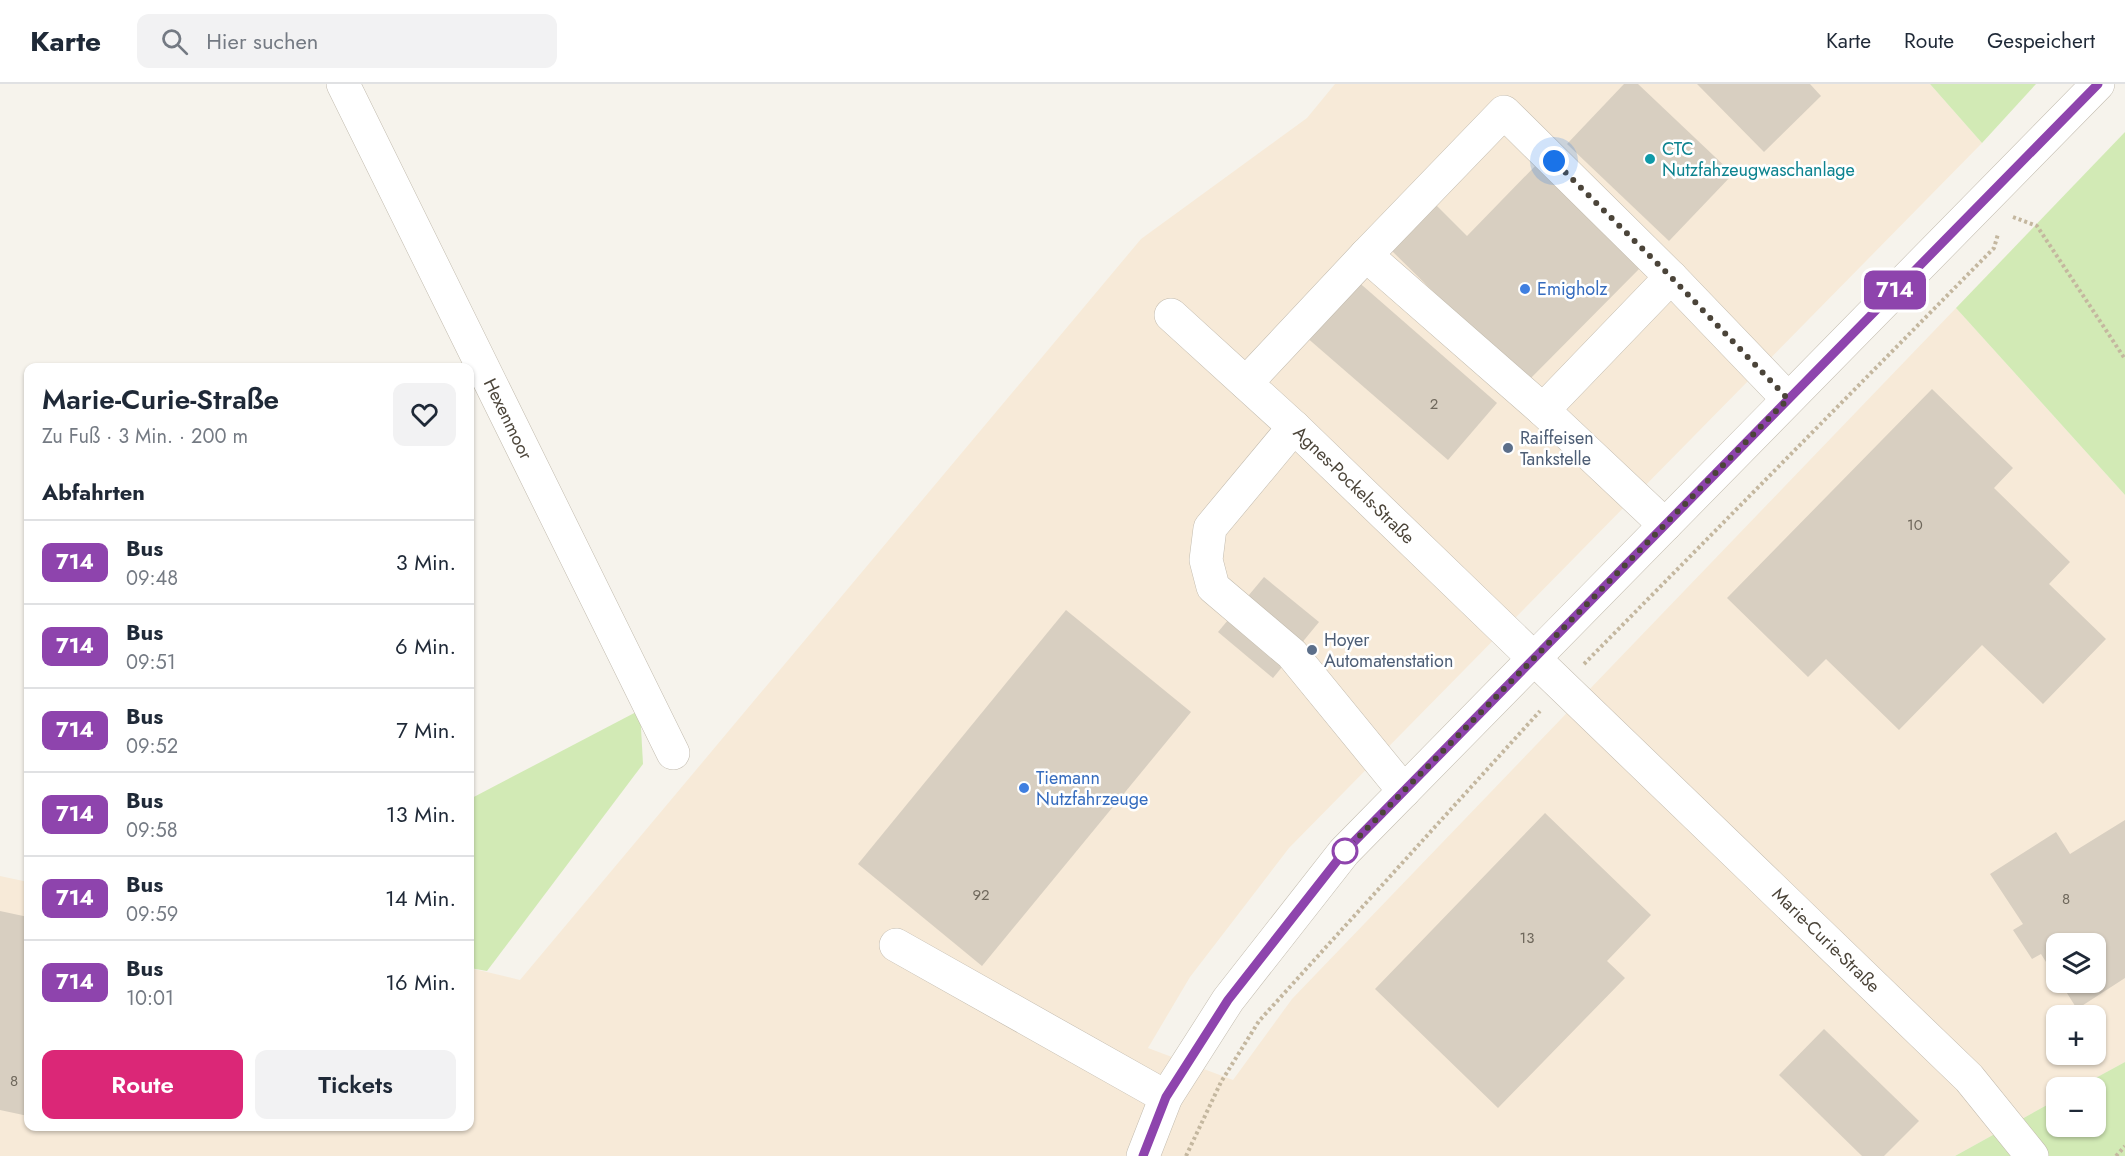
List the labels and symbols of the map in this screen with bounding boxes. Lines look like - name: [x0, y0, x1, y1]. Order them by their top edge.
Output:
- place label: CTC Nutzfahzeugwaschanlage: [1662, 136, 1855, 183]
- your location: [1539, 146, 1569, 176]
- marker: CTC Nutzfahzeugwaschanlage: [1643, 152, 1657, 166]
- line badge: 714: [1860, 270, 1930, 310]
- place label: Emigholz: [1537, 276, 1608, 302]
- marker: Emigholz: [1518, 282, 1532, 296]
- street label: Hexenmoor: [477, 374, 539, 465]
- house number: 2: [1430, 393, 1438, 415]
- street label: Agnes-Pockels-Straße: [1287, 420, 1421, 550]
- place label: Raiffeisen Tankstelle: [1520, 425, 1594, 472]
- marker: Raiffeisen Tankstelle: [1501, 441, 1515, 455]
- house number: 10: [1907, 514, 1923, 536]
- place label: Hoyer Automatenstation: [1324, 627, 1453, 674]
- marker: Hoyer Automatenstation: [1305, 643, 1319, 657]
- place label: Tiemann Nutzfahrzeuge: [1036, 765, 1148, 812]
- marker: Tiemann Nutzfahrzeuge: [1017, 781, 1031, 795]
- unlabelled marker: [1332, 838, 1358, 864]
- street label: Marie-Curie-Straße: [1766, 882, 1886, 998]
- house number: 92: [972, 884, 990, 906]
- house number: 8: [2062, 888, 2070, 910]
- house number: 13: [1520, 927, 1534, 949]
- house number: 8: [10, 1070, 18, 1092]

